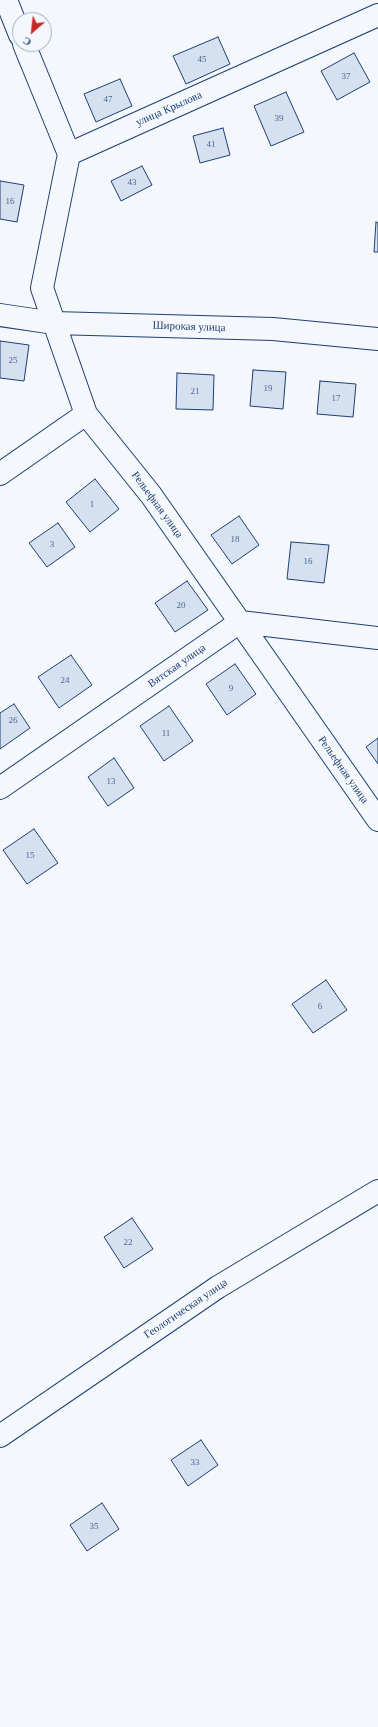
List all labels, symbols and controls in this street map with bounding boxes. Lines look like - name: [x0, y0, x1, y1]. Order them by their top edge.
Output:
- north arrow: [12, 12, 52, 52]
- text: С: [21, 35, 33, 49]
- house number: 45: [198, 55, 206, 65]
- house number: 37: [342, 72, 350, 82]
- street label: улица Крылова: [134, 89, 204, 129]
- house number: 47: [104, 95, 112, 105]
- house number: 39: [274, 114, 284, 124]
- house number: 41: [206, 140, 216, 150]
- house number: 43: [128, 178, 136, 188]
- house number: 16: [6, 197, 14, 207]
- street label: Широкая улица: [152, 319, 226, 335]
- house number: 25: [8, 356, 18, 366]
- house number: 19: [264, 384, 272, 394]
- house number: 21: [190, 387, 200, 397]
- house number: 17: [332, 394, 340, 404]
- street label: Рельефная улица: [128, 469, 186, 541]
- house number: 1: [90, 500, 94, 510]
- house number: 18: [230, 535, 240, 545]
- house number: 3: [50, 540, 54, 550]
- house number: 16: [304, 557, 312, 567]
- house number: 20: [176, 601, 186, 611]
- street label: Вятская улица: [146, 641, 208, 691]
- house number: 24: [60, 676, 70, 686]
- house number: 9: [229, 684, 233, 694]
- house number: 26: [8, 716, 18, 726]
- house number: 11: [162, 729, 170, 739]
- street label: Рельефная улица: [315, 734, 371, 806]
- house number: 13: [106, 777, 116, 787]
- house number: 15: [26, 851, 34, 861]
- house number: 6: [318, 1002, 322, 1012]
- house number: 22: [124, 1238, 132, 1248]
- street label: Геологическая улица: [142, 1276, 230, 1342]
- house number: 33: [190, 1458, 200, 1468]
- house number: 35: [90, 1522, 98, 1532]

